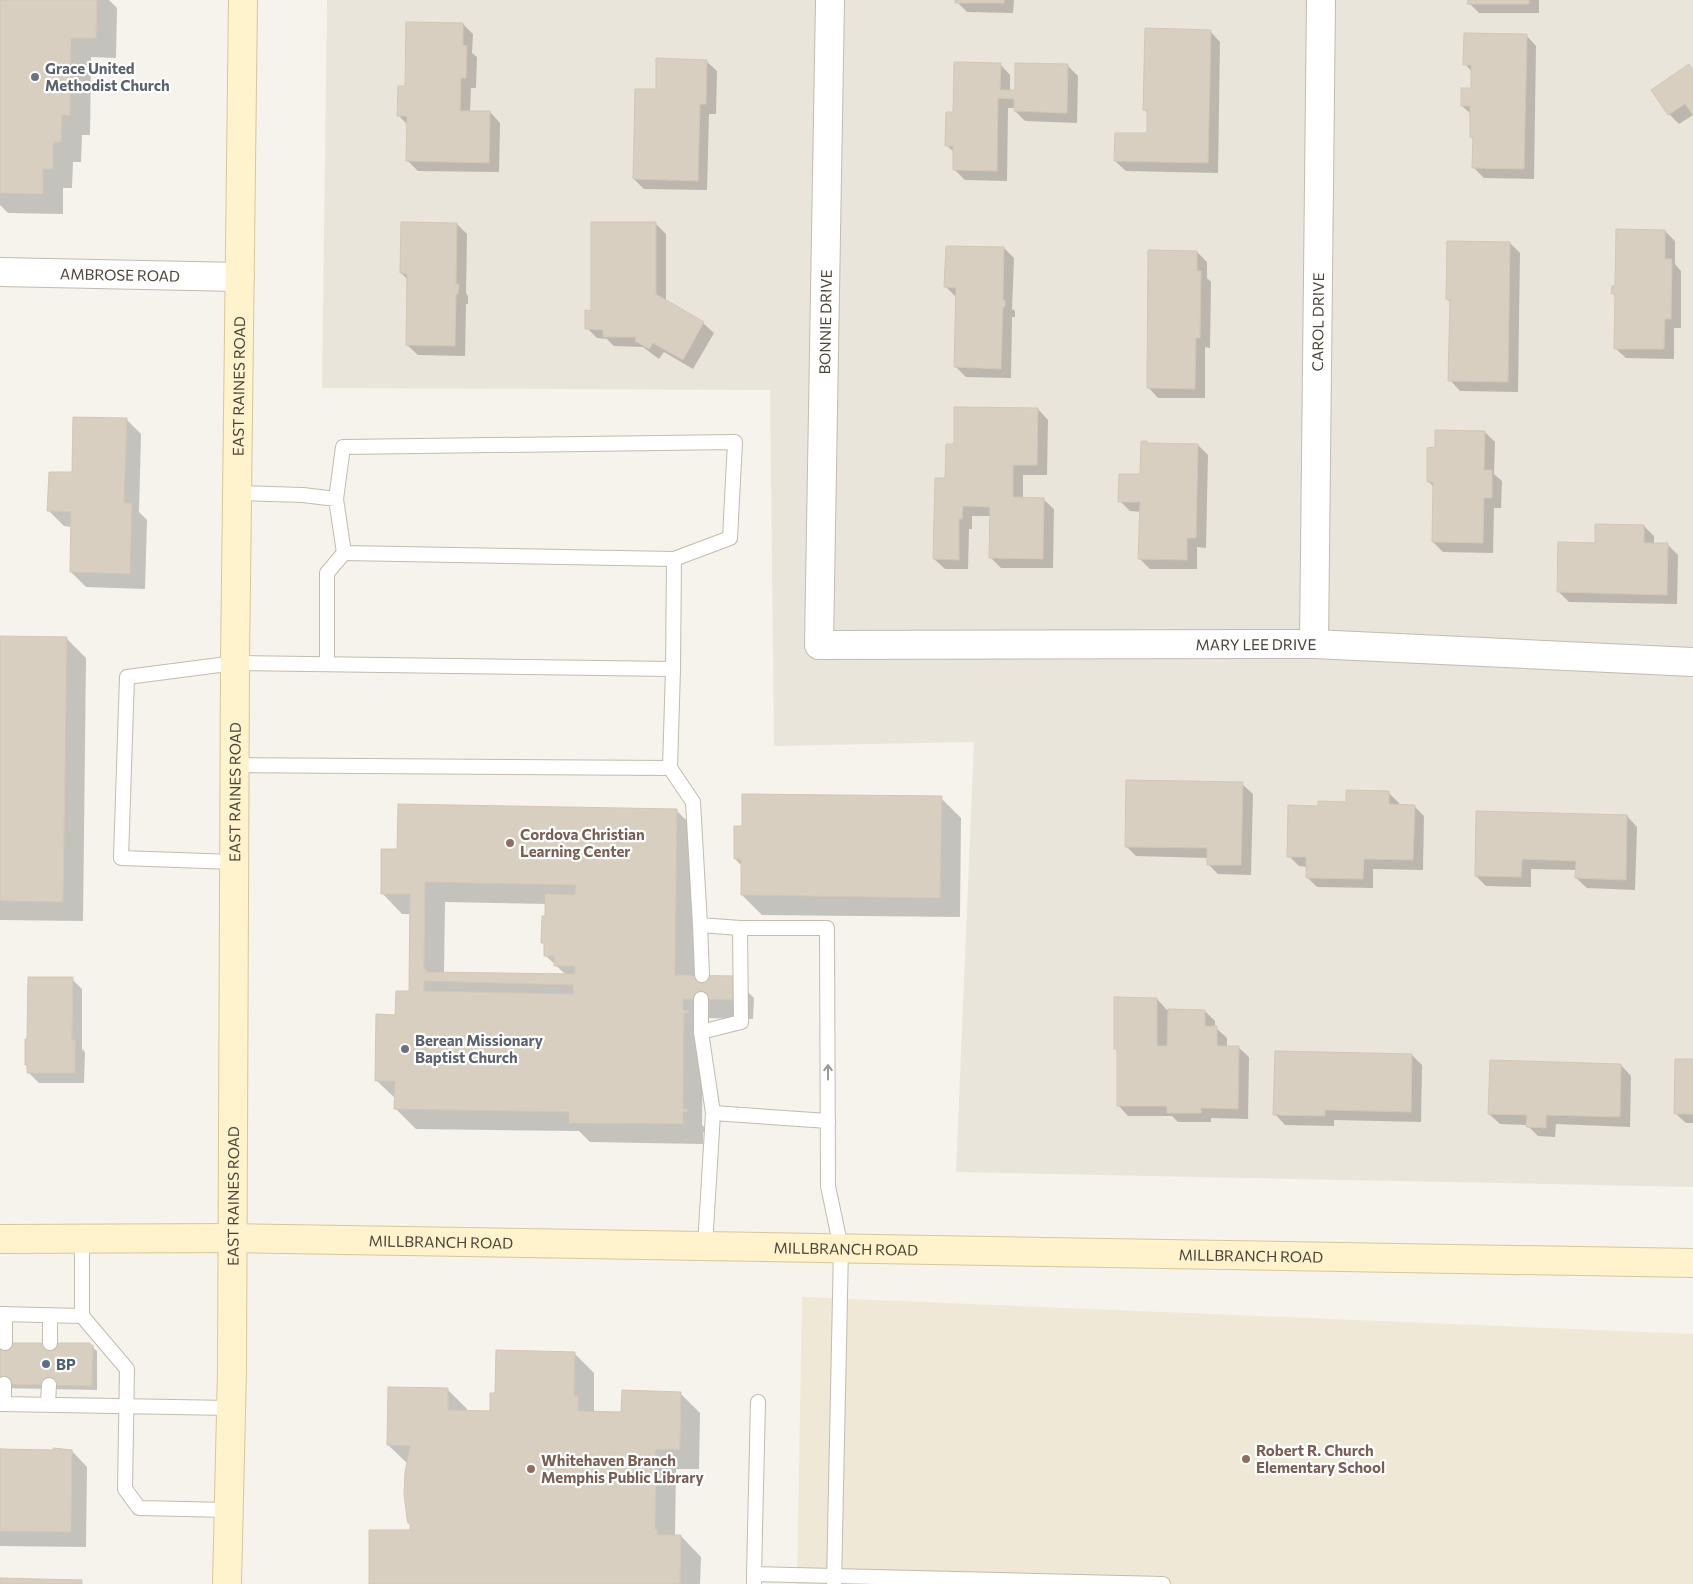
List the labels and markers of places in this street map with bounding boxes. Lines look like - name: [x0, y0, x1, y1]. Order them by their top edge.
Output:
- place label: Grace United Methodist Church: [45, 59, 170, 94]
- marker: Grace United Methodist Church: [29, 71, 41, 83]
- place label: Cordova Christian Learning Center: [520, 825, 645, 860]
- marker: Cordova Christian Learning Center: [504, 837, 516, 849]
- place label: Berean Missionary Baptist Church: [415, 1031, 544, 1066]
- marker: Berean Missionary Baptist Church: [399, 1043, 411, 1055]
- place label: BP: [56, 1355, 76, 1373]
- marker: BP: [40, 1358, 52, 1370]
- place label: Robert R. Church Elementary School: [1256, 1441, 1385, 1476]
- place label: Whitehaven Branch Memphis Public Library: [541, 1451, 704, 1486]
- marker: Robert R. Church Elementary School: [1240, 1453, 1252, 1465]
- marker: Whitehaven Branch Memphis Public Library: [525, 1463, 537, 1475]

